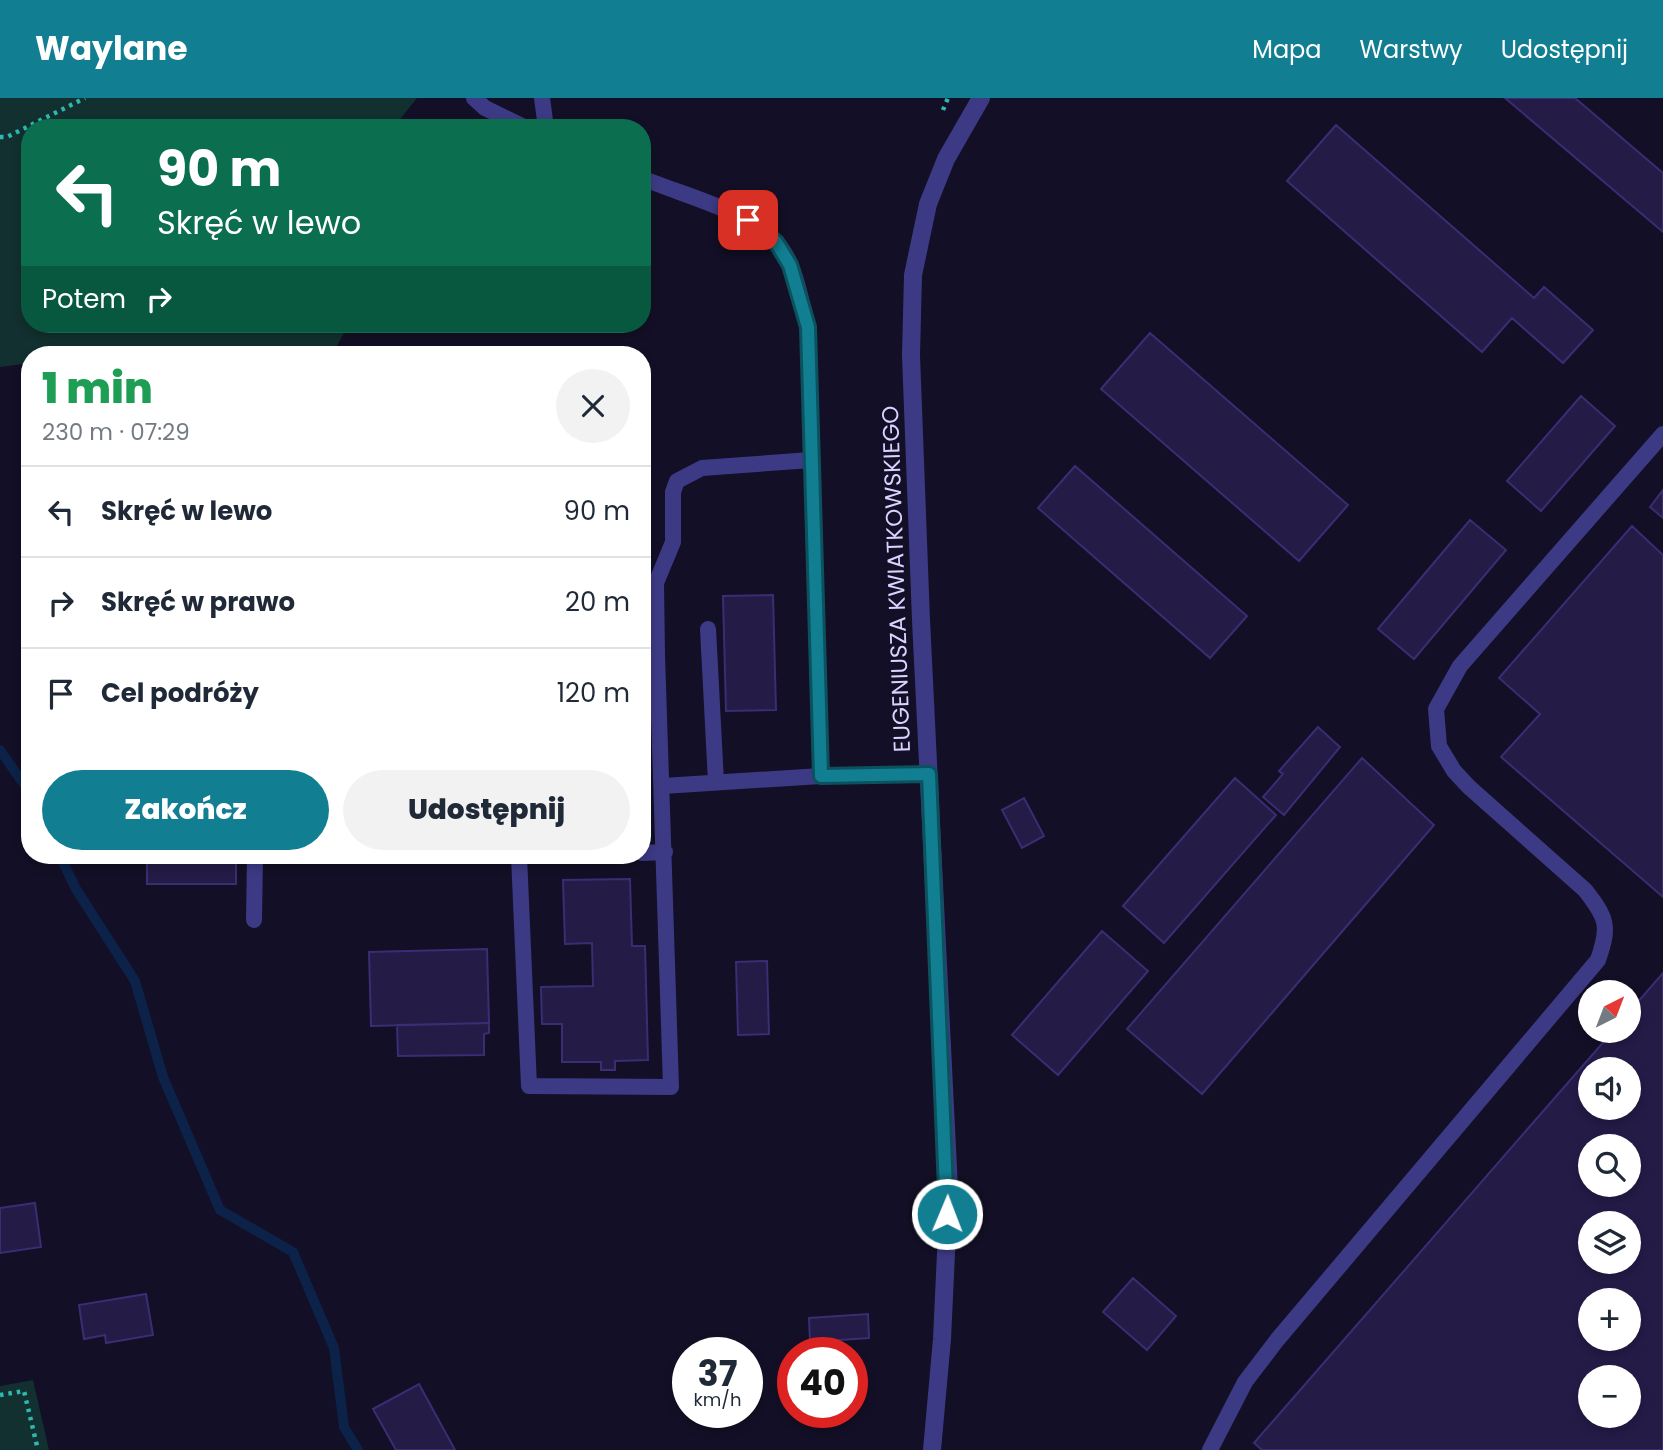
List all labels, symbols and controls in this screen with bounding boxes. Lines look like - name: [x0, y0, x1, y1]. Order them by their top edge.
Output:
- text: Waylane: [35, 25, 188, 72]
- text: Mapa: [1252, 33, 1322, 66]
- text: Warstwy: [1360, 33, 1463, 66]
- text: Udostępnij: [1501, 33, 1628, 66]
- text: 90 m: [157, 135, 281, 203]
- icon: left: [42, 147, 133, 238]
- pin: [718, 190, 778, 250]
- text: Skręć w lewo: [157, 200, 361, 245]
- icon: arrive: [729, 201, 767, 239]
- icon: right: [140, 280, 178, 318]
- text: Potem: [42, 281, 126, 317]
- text: 1 min: [42, 359, 153, 418]
- button: close: [556, 369, 630, 443]
- street label: EUGENIUSZA KWIATKOWSKIEGO: [874, 405, 918, 753]
- text: 230 m · 07:29: [42, 416, 190, 448]
- icon: left: [42, 493, 80, 531]
- text: Skręć w lewo: [101, 493, 272, 529]
- text: 90 m: [564, 493, 630, 529]
- icon: right: [42, 584, 80, 622]
- text: Skręć w prawo: [101, 584, 295, 620]
- text: 20 m: [565, 584, 630, 620]
- icon: arrive: [42, 675, 80, 713]
- text: Cel podróży: [101, 675, 259, 711]
- text: 120 m: [557, 675, 630, 711]
- button: Zakończ: [42, 770, 329, 850]
- button: Udostępnij: [343, 770, 630, 850]
- north arrow: [1578, 980, 1642, 1043]
- map controls: [1578, 980, 1641, 1428]
- button: sound: [1578, 1057, 1641, 1120]
- button: search: [1578, 1134, 1641, 1197]
- position arrow: [910, 1177, 984, 1251]
- button: layers: [1578, 1211, 1641, 1274]
- button: +: [1578, 1288, 1641, 1351]
- speed limit sign: 40: [777, 1337, 868, 1428]
- text: 37: [698, 1349, 737, 1398]
- button: −: [1578, 1365, 1641, 1428]
- text: km/h: [694, 1387, 741, 1412]

